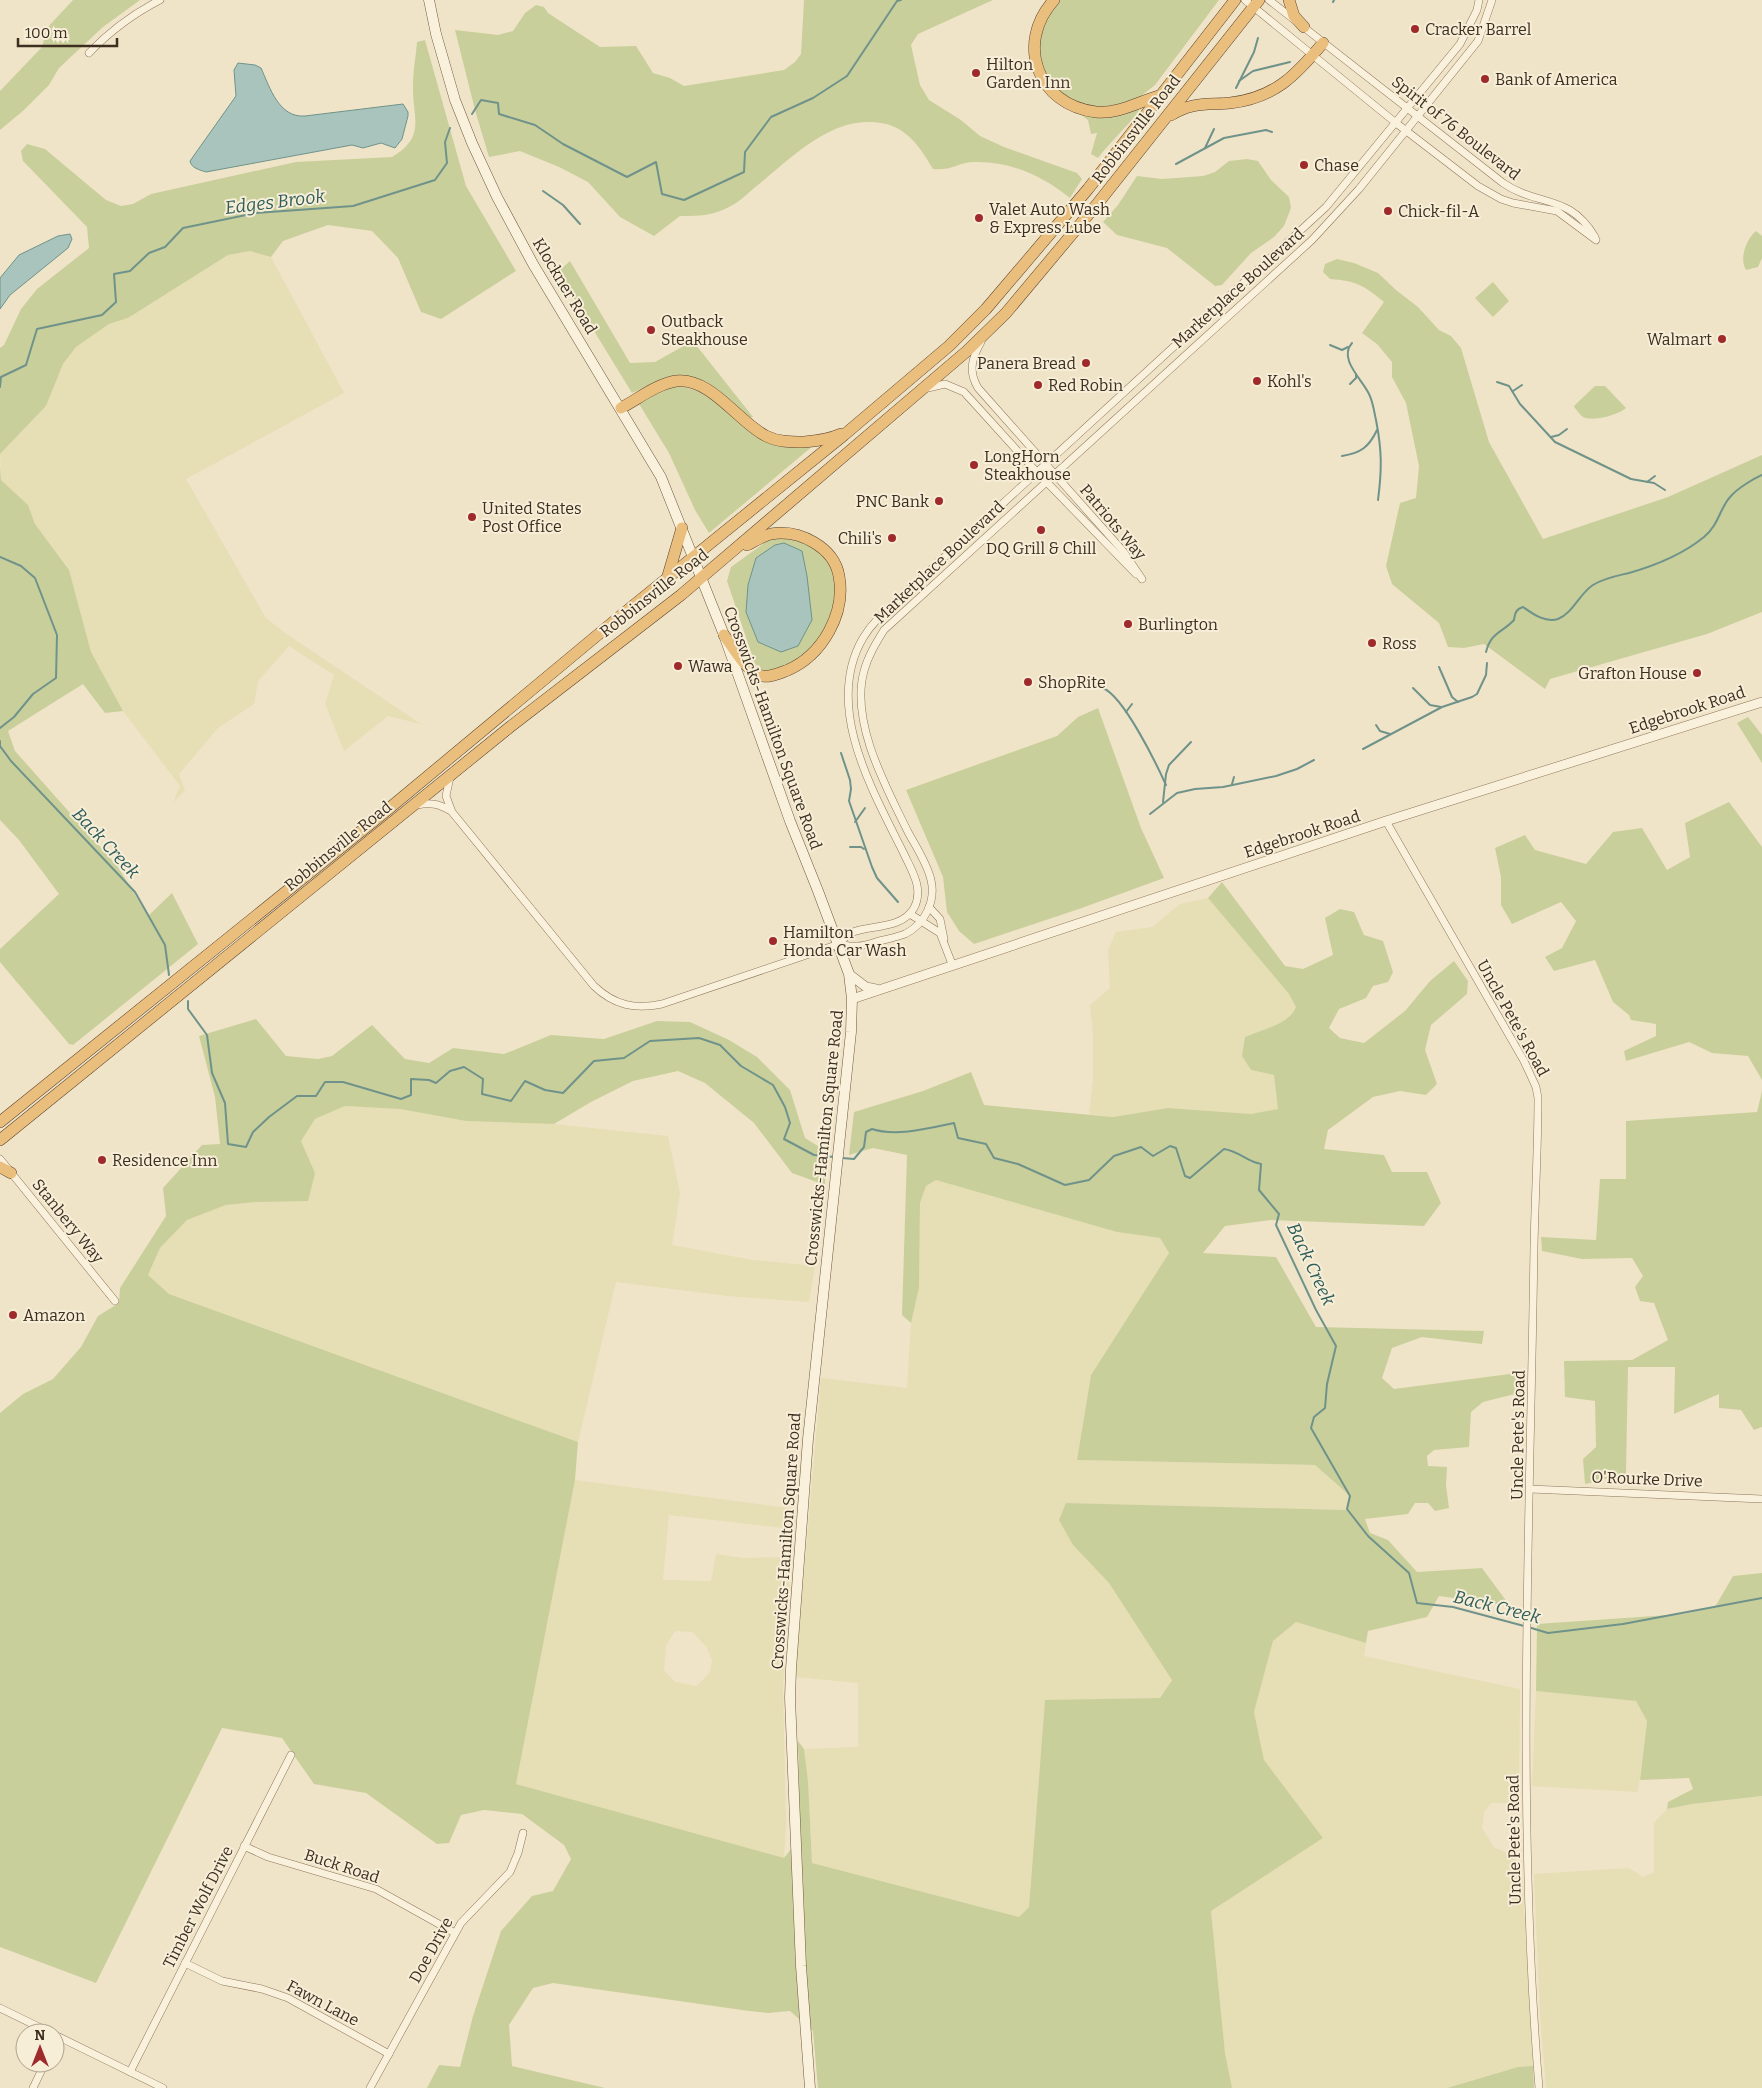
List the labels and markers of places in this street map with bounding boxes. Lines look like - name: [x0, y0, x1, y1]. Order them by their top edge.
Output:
- place label: Cracker Barrel: [1425, 20, 1532, 39]
- marker: Cracker Barrel: [1409, 23, 1421, 35]
- place label: Hilton Garden Inn: [986, 55, 1071, 92]
- marker: Hilton Garden Inn: [970, 67, 982, 79]
- place label: Bank of America: [1495, 70, 1618, 89]
- marker: Bank of America: [1479, 73, 1491, 85]
- place label: Chase: [1314, 156, 1359, 175]
- marker: Chase: [1298, 159, 1310, 171]
- place label: Valet Auto Wash & Express Lube: [989, 200, 1110, 237]
- place label: Chick-fil-A: [1398, 202, 1480, 221]
- marker: Chick-fil-A: [1382, 205, 1394, 217]
- marker: Valet Auto Wash & Express Lube: [973, 212, 985, 224]
- place label: Outback Steakhouse: [661, 312, 748, 349]
- marker: Outback Steakhouse: [645, 324, 657, 336]
- place label: Walmart: [1647, 330, 1712, 349]
- marker: Walmart: [1716, 333, 1728, 345]
- place label: Panera Bread: [977, 354, 1077, 373]
- marker: Panera Bread: [1080, 357, 1092, 369]
- place label: Kohl's: [1267, 372, 1312, 391]
- marker: Kohl's: [1251, 375, 1263, 387]
- place label: Red Robin: [1048, 376, 1123, 395]
- marker: Red Robin: [1032, 379, 1044, 391]
- place label: LongHorn Steakhouse: [984, 447, 1071, 484]
- marker: LongHorn Steakhouse: [968, 459, 980, 471]
- place label: PNC Bank: [856, 492, 929, 511]
- marker: PNC Bank: [933, 495, 945, 507]
- place label: United States Post Office: [482, 499, 582, 536]
- marker: United States Post Office: [466, 511, 478, 523]
- marker: DQ Grill & Chill: [1035, 524, 1047, 536]
- place label: Chili's: [838, 529, 882, 548]
- marker: Chili's: [886, 532, 898, 544]
- place label: DQ Grill & Chill: [986, 539, 1097, 558]
- place label: Burlington: [1138, 615, 1218, 634]
- marker: Burlington: [1122, 618, 1134, 630]
- place label: Ross: [1382, 634, 1417, 653]
- marker: Ross: [1366, 637, 1378, 649]
- place label: Wawa: [688, 657, 733, 676]
- marker: Wawa: [672, 660, 684, 672]
- place label: Grafton House: [1578, 664, 1687, 683]
- marker: Grafton House: [1691, 667, 1703, 679]
- place label: ShopRite: [1038, 673, 1106, 692]
- marker: ShopRite: [1022, 676, 1034, 688]
- place label: Hamilton Honda Car Wash: [783, 923, 906, 960]
- marker: Hamilton Honda Car Wash: [767, 935, 779, 947]
- place label: Residence Inn: [112, 1151, 217, 1170]
- marker: Residence Inn: [96, 1154, 108, 1166]
- place label: Amazon: [23, 1306, 85, 1325]
- marker: Amazon: [7, 1309, 19, 1321]

